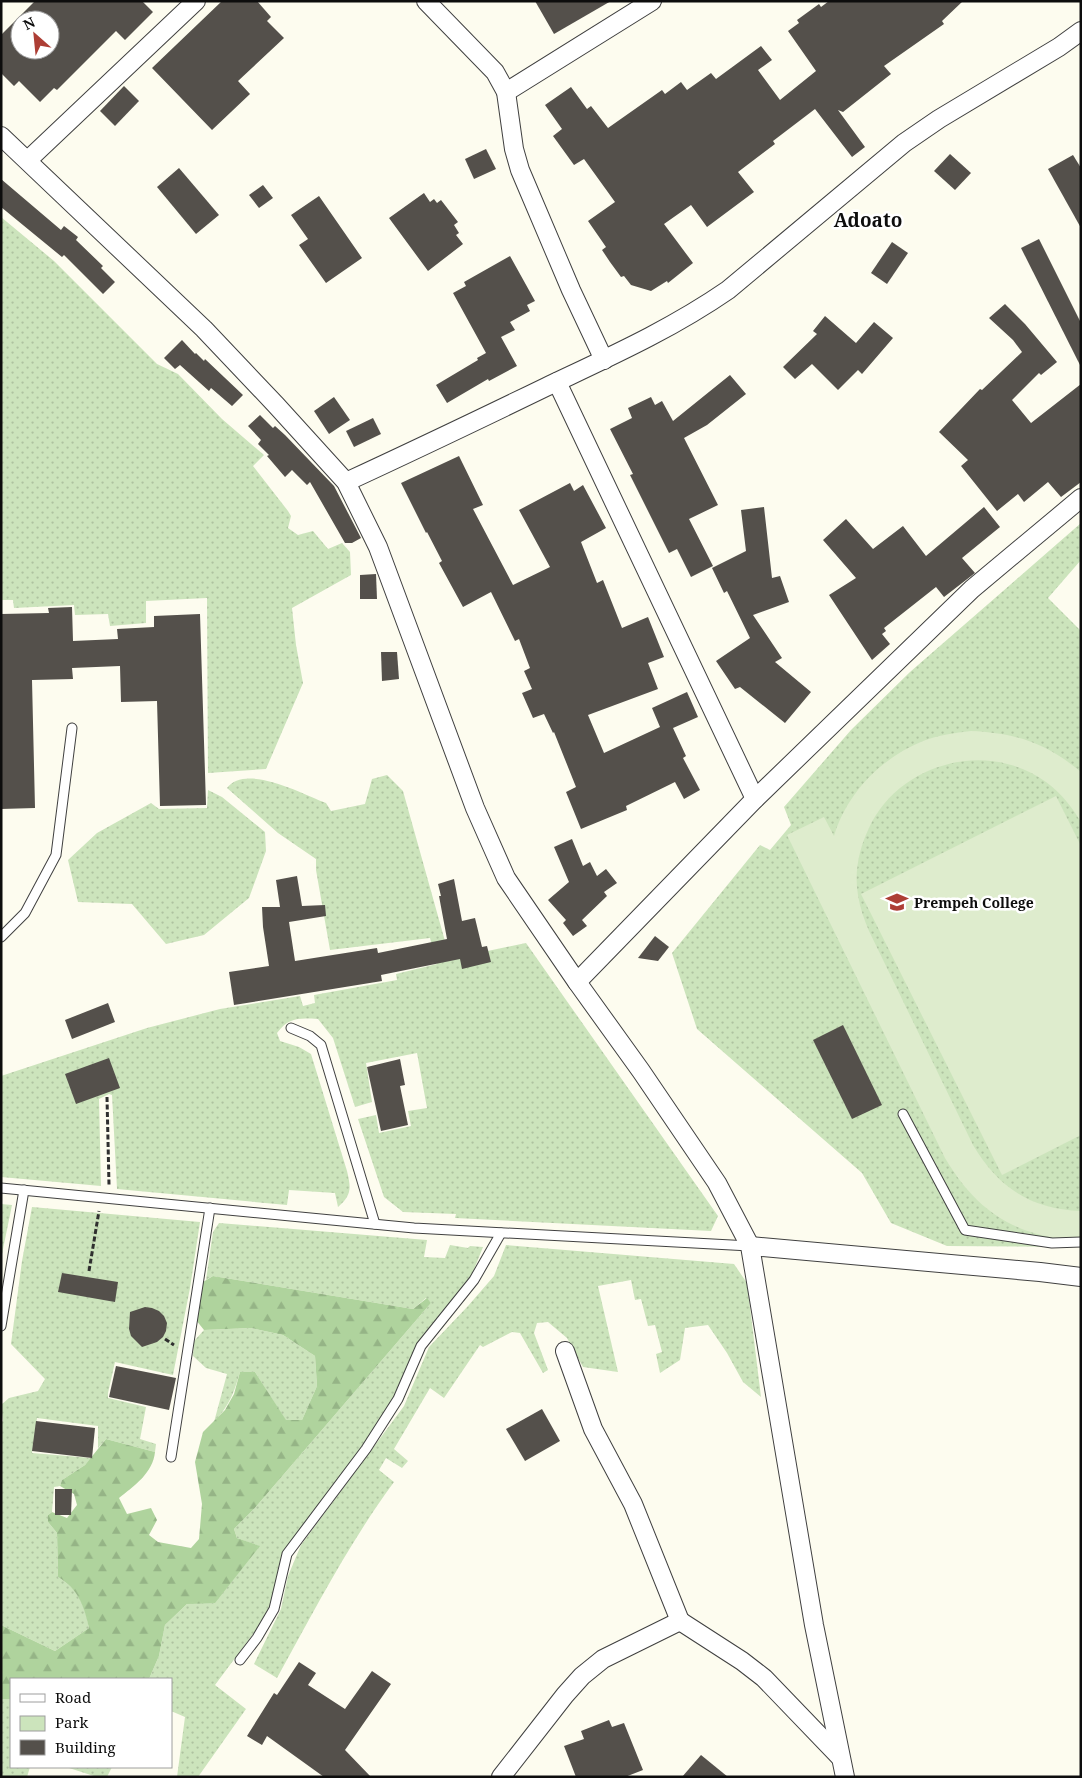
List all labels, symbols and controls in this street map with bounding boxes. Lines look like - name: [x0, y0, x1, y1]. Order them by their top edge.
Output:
- north arrow: [10, 10, 60, 60]
- text: N: [20, 12, 38, 34]
- district label: Adoato: [834, 207, 902, 233]
- school or university icon: Prempeh College: [884, 889, 910, 915]
- place label: Prempeh College: [914, 893, 1034, 912]
- legend: [10, 1678, 172, 1768]
- text: Road: [55, 1687, 91, 1707]
- text: Park: [55, 1712, 89, 1732]
- text: Building: [55, 1737, 116, 1757]

